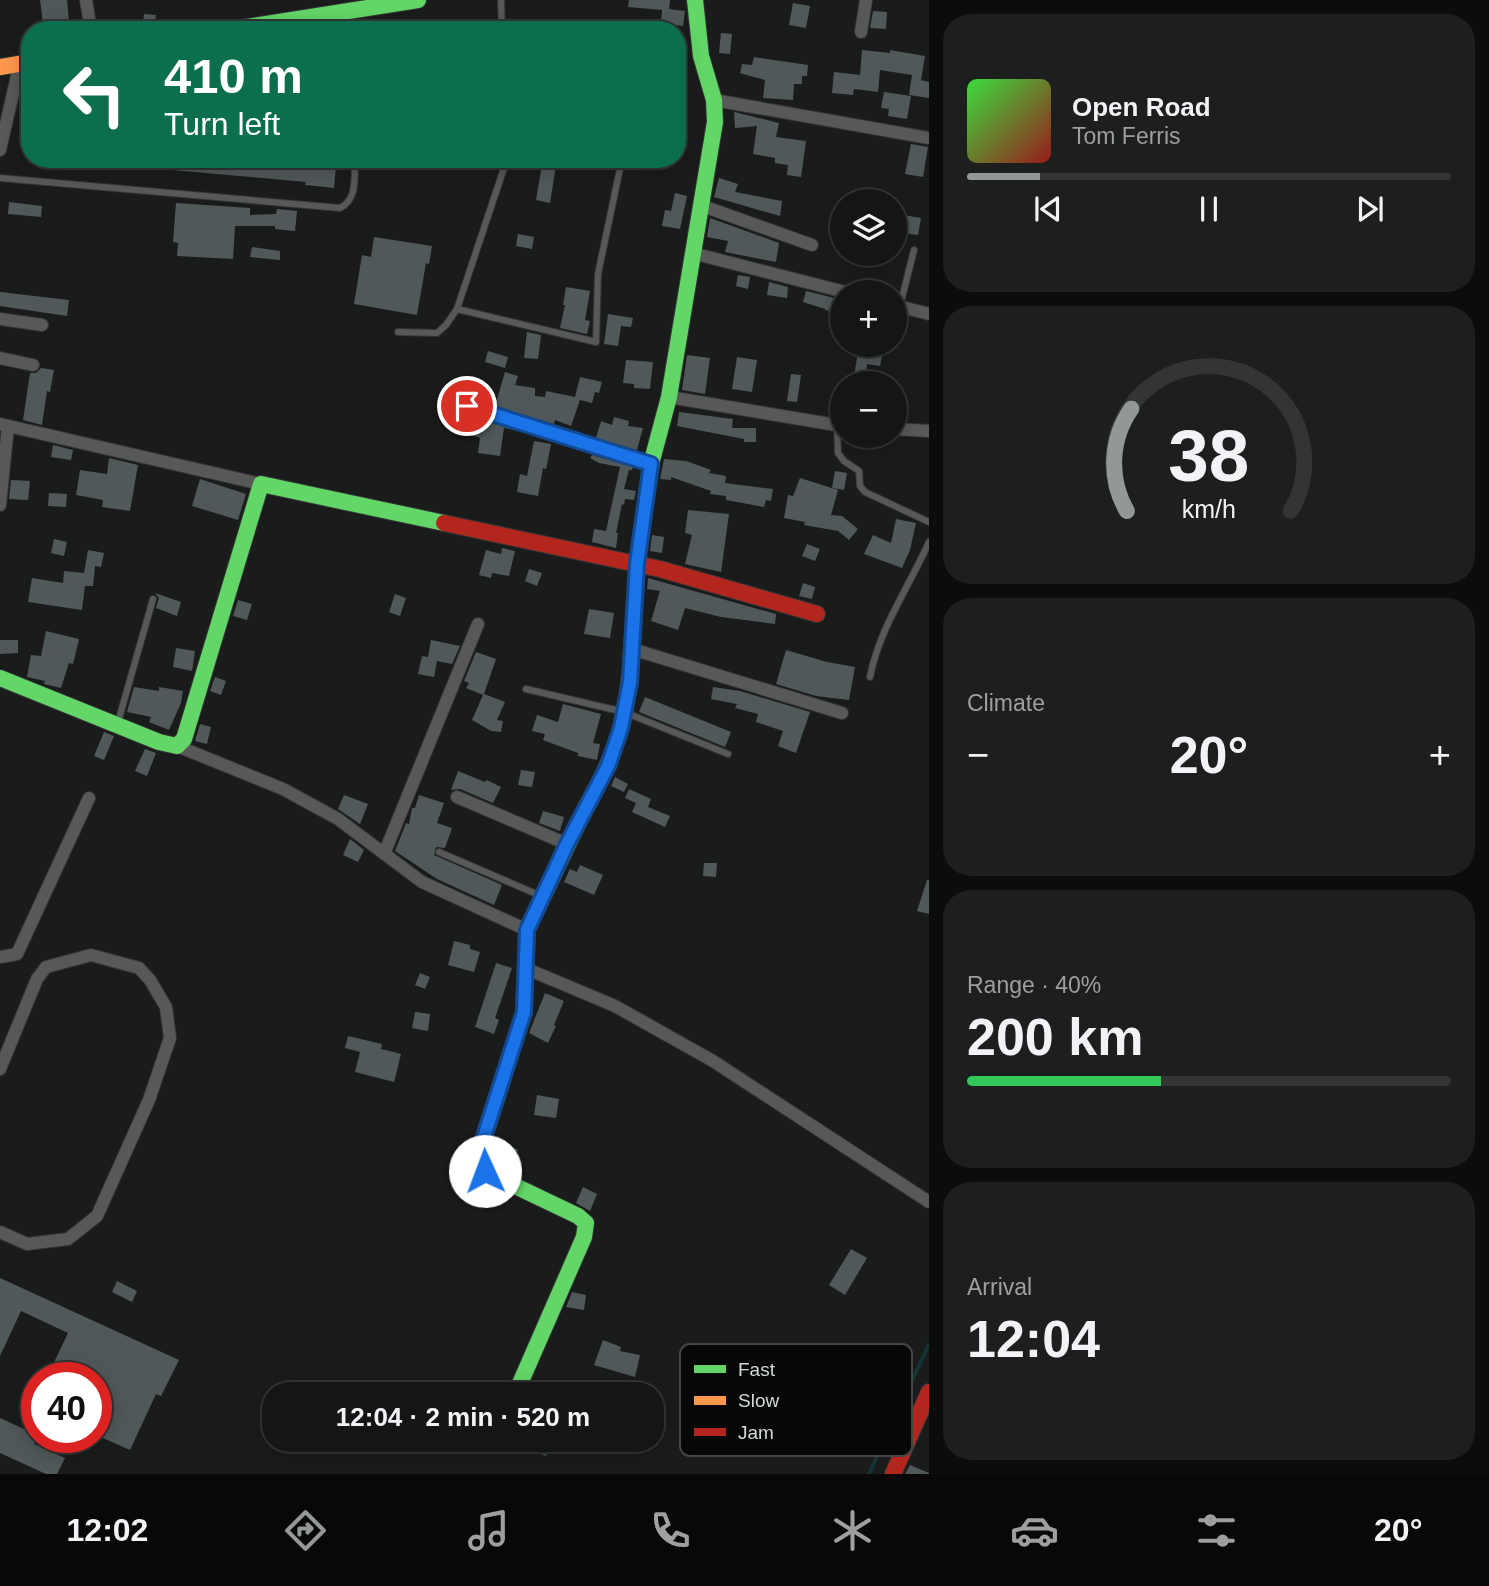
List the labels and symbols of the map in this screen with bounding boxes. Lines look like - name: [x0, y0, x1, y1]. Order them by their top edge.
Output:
- pin: [437, 376, 497, 436]
- position arrow: [448, 1134, 522, 1208]
- legend: [680, 1344, 912, 1456]
- text: Fast: [738, 1359, 776, 1380]
- speed limit sign: 40: [21, 1362, 112, 1453]
- text: Slow: [738, 1390, 779, 1411]
- text: Jam: [738, 1422, 774, 1443]

